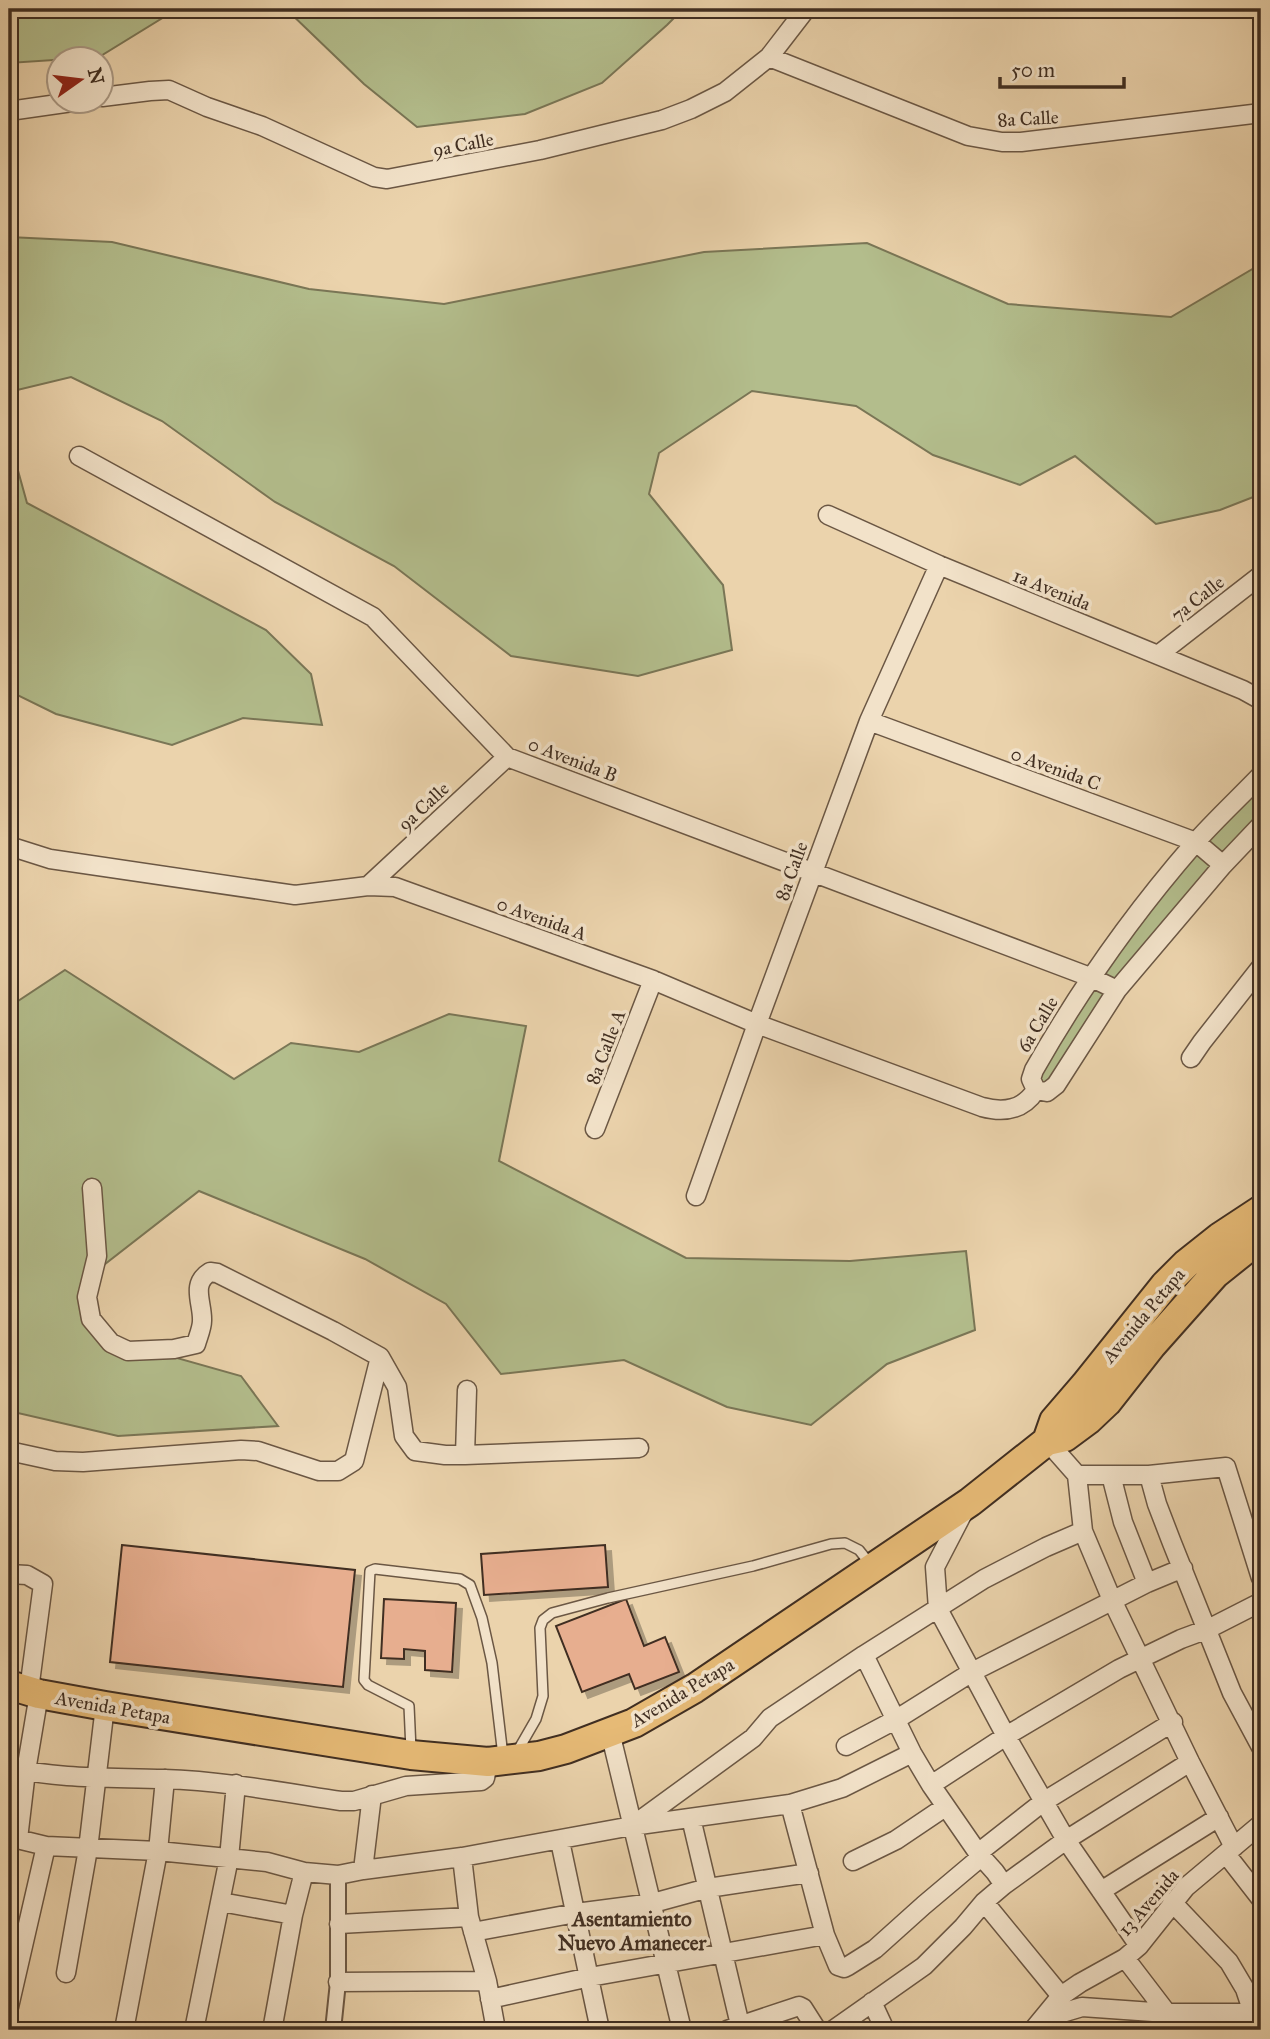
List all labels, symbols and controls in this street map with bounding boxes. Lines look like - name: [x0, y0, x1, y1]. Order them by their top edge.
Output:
- north arrow: [46, 46, 116, 116]
- scale bar: [1000, 46, 1125, 90]
- text: 50 m: [1011, 57, 1056, 83]
- text: N: [83, 65, 109, 87]
- street label: 8a Calle: [997, 105, 1059, 132]
- street label: 9a Calle: [431, 127, 496, 162]
- street label: 1a Avenida: [1010, 564, 1095, 616]
- street label: 7a Calle: [1166, 570, 1229, 626]
- street label: 0 Avenida B: [525, 732, 621, 787]
- street label: 0 Avenida C: [1008, 742, 1104, 795]
- street label: 9a Calle: [393, 777, 454, 836]
- street label: 8a Calle: [770, 838, 813, 904]
- street label: 0 Avenida A: [494, 892, 590, 945]
- street label: 6a Calle: [1012, 992, 1063, 1056]
- street label: 8a Calle A: [581, 1006, 630, 1088]
- street label: Avenida Petapa: [1096, 1263, 1190, 1368]
- street label: Avenida Petapa: [626, 1652, 739, 1733]
- street label: Avenida Petapa: [53, 1686, 173, 1729]
- street label: 13 Avenida: [1113, 1863, 1184, 1940]
- district label: Asentamiento Nuevo Amanecer: [558, 1906, 707, 1956]

